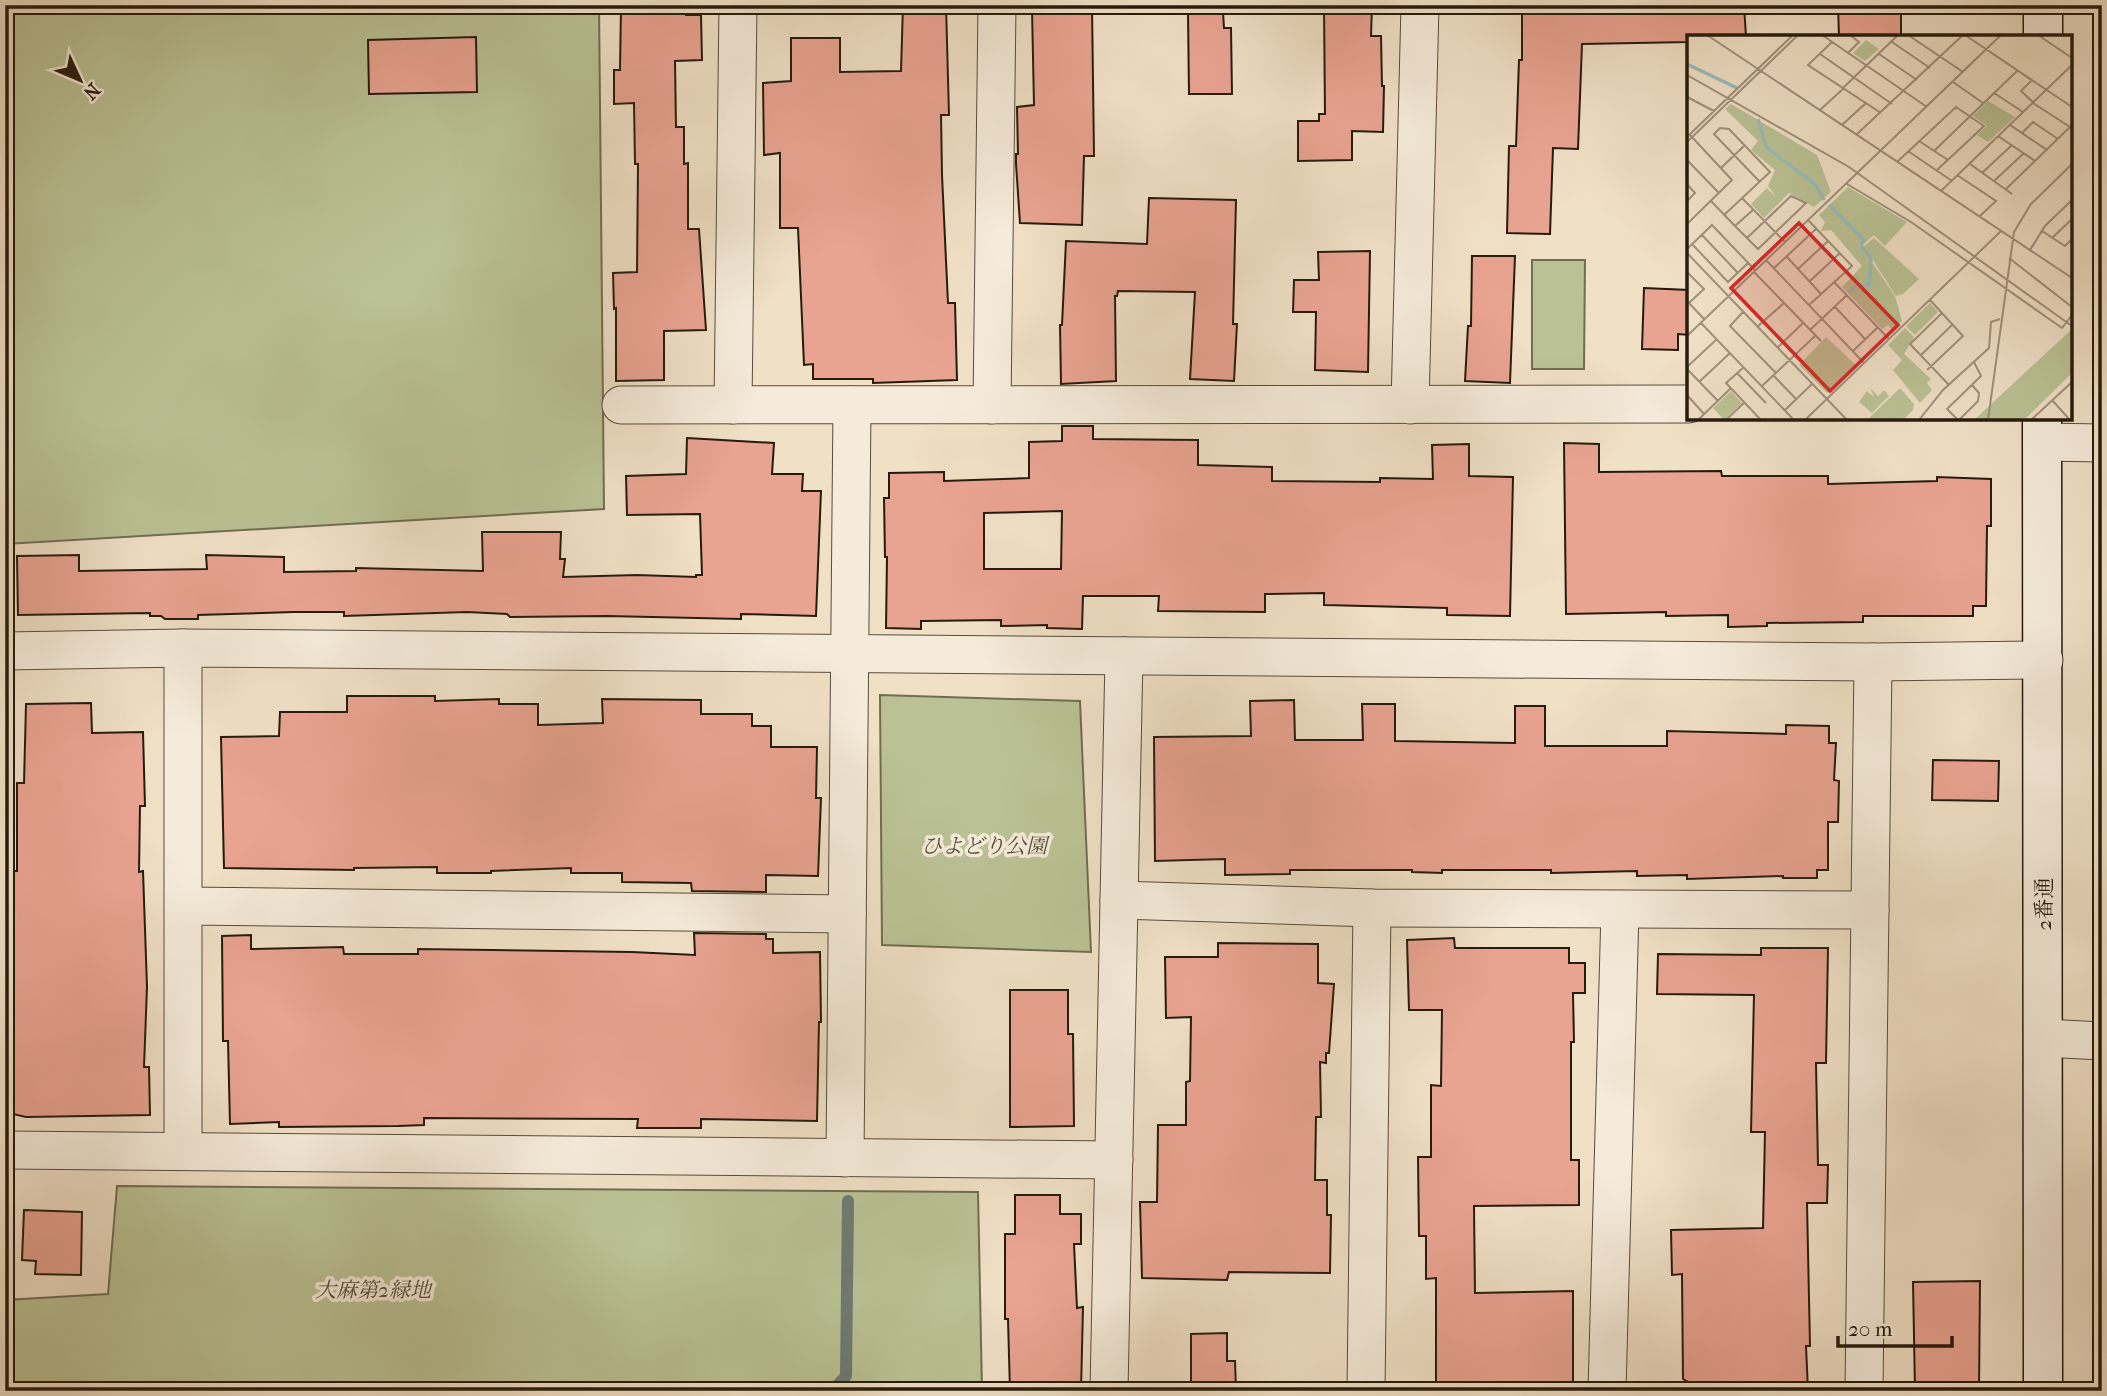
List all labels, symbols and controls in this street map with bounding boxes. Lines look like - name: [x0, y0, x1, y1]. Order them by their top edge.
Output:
- inset map: [1687, 35, 2072, 420]
- north arrow: [46, 46, 116, 116]
- text: N: [78, 78, 104, 104]
- park label: ひよどり公園: [921, 834, 1050, 858]
- street label: 2番通: [2032, 878, 2056, 930]
- park label: 大麻第2緑地: [315, 1278, 433, 1302]
- scale bar: [1838, 1305, 1951, 1349]
- text: 20 m: [1848, 1317, 1893, 1341]

